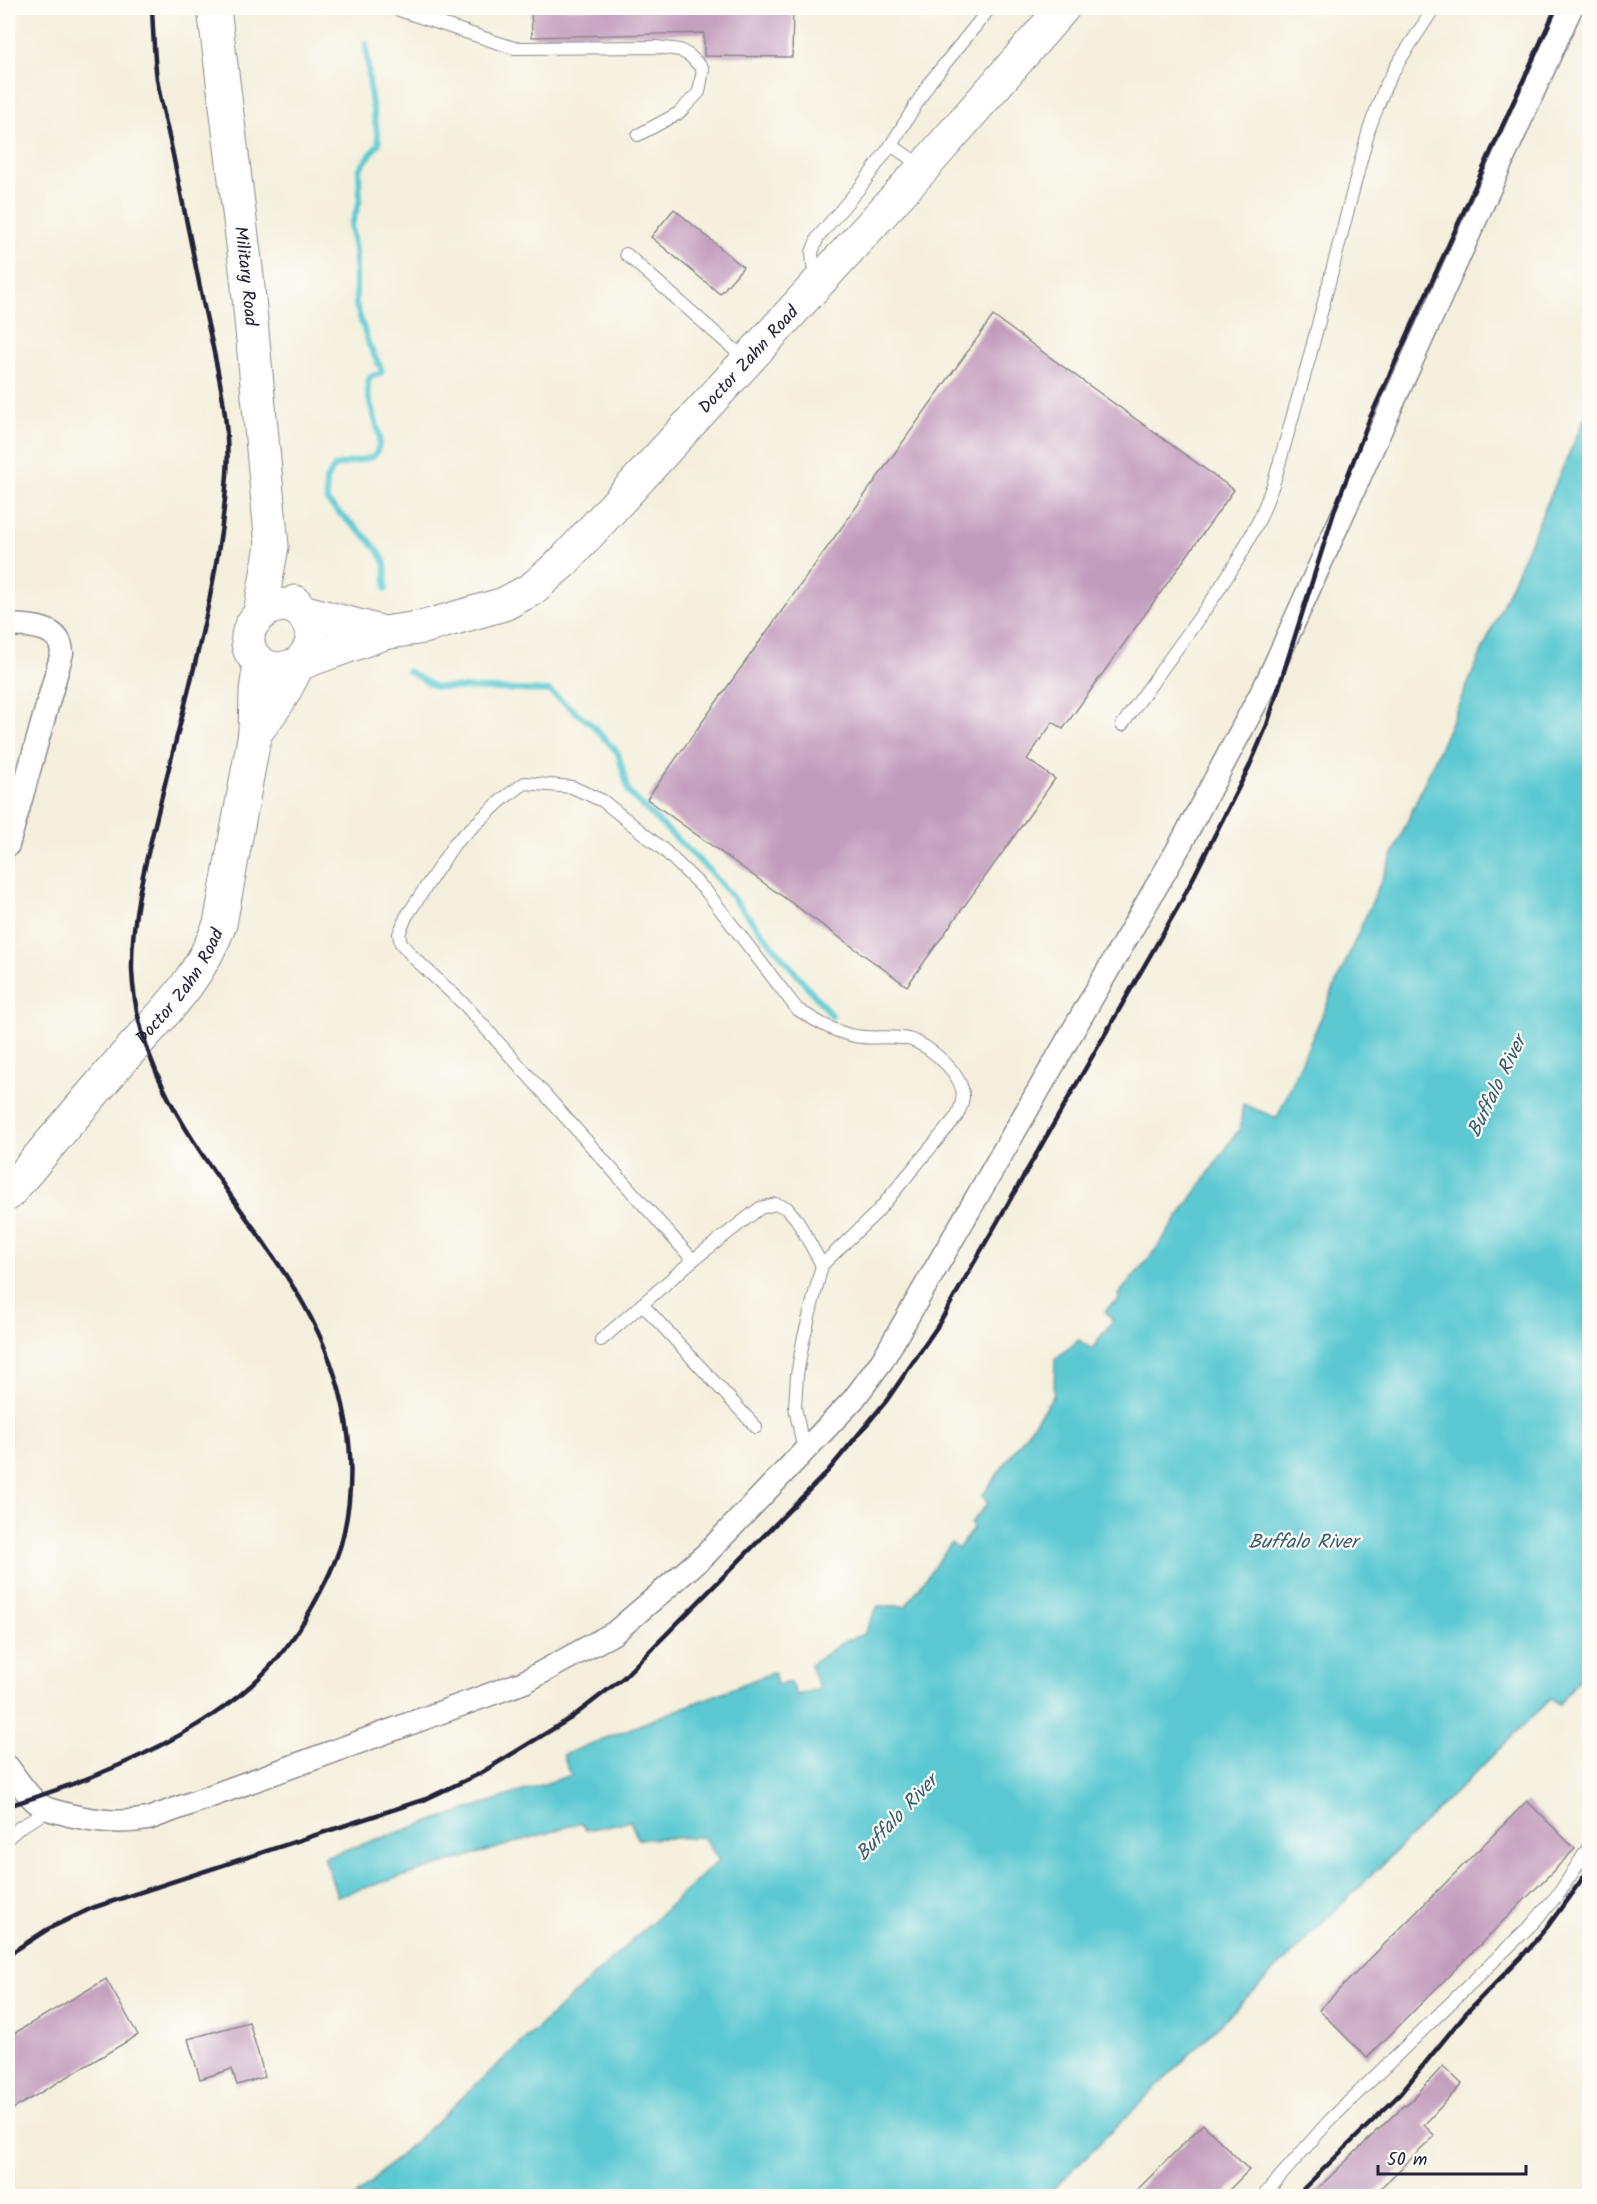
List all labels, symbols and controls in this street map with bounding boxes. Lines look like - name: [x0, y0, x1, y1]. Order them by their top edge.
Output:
- street label: Military Road: [225, 225, 265, 328]
- street label: Doctor Zahn Road: [692, 299, 807, 421]
- street label: Doctor Zahn Road: [129, 923, 233, 1052]
- water label: Buffalo River: [1459, 1027, 1538, 1143]
- water label: Buffalo River: [1248, 1527, 1362, 1559]
- water label: Buffalo River: [849, 1764, 949, 1869]
- scale bar: [1378, 2138, 1526, 2176]
- text: 50 m: [1387, 2146, 1427, 2175]

